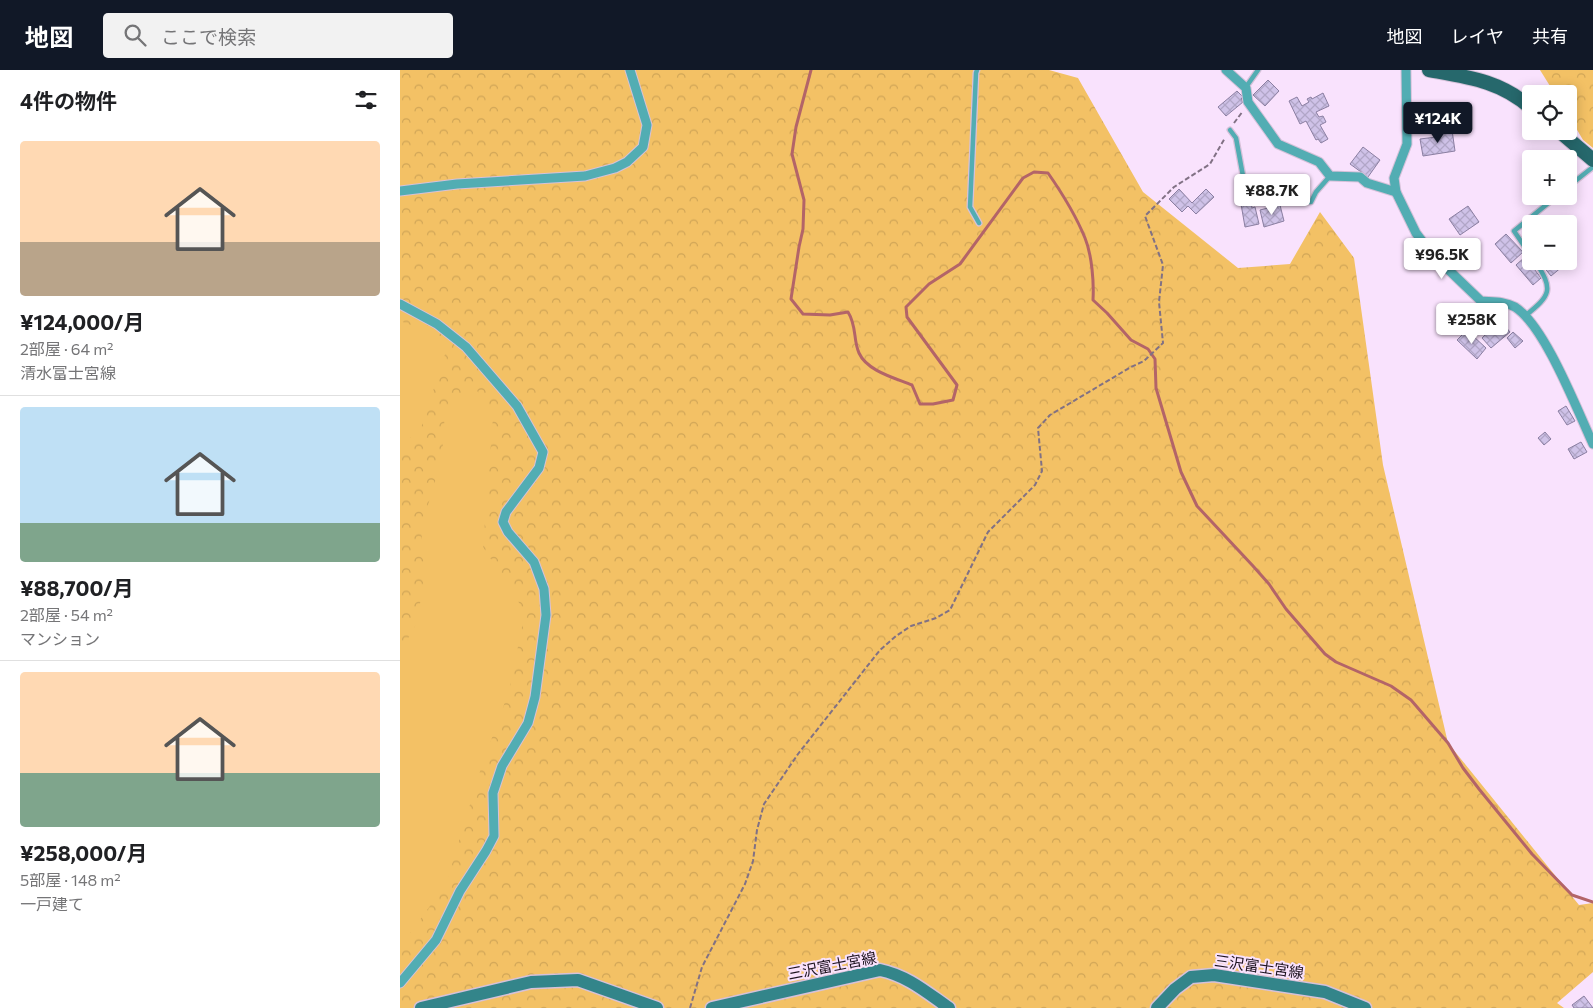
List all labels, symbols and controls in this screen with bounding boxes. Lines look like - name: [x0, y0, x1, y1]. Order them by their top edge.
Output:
- search box: [103, 13, 453, 58]
- icon: search: [121, 21, 149, 49]
- text: 地図: [25, 22, 73, 51]
- text: ここで検索: [161, 25, 256, 48]
- text: 地図: [1387, 25, 1423, 47]
- text: レイヤ: [1451, 25, 1504, 47]
- text: 共有: [1532, 25, 1568, 47]
- map controls: [1522, 85, 1577, 270]
- button: locate: [1522, 85, 1577, 140]
- icon: filters: [352, 86, 380, 114]
- text: 4件の物件: [20, 88, 117, 113]
- pin: ¥124K: [1403, 102, 1473, 144]
- text: ¥124K: [1414, 108, 1462, 127]
- button: +: [1522, 150, 1577, 205]
- icon: home: [155, 174, 245, 264]
- pin: ¥88.7K: [1231, 174, 1313, 216]
- text: ¥88.7K: [1245, 180, 1299, 199]
- button: −: [1522, 215, 1577, 270]
- pin: ¥96.5K: [1401, 238, 1483, 280]
- text: ¥96.5K: [1415, 244, 1469, 263]
- pin: ¥258K: [1437, 302, 1507, 345]
- text: ¥124,000/月: [20, 309, 144, 334]
- text: ¥258K: [1447, 309, 1497, 328]
- text: 2部屋 · 64 m²: [20, 339, 114, 358]
- text: 清水富士宮線: [20, 363, 116, 382]
- icon: home: [155, 439, 245, 529]
- text: ¥88,700/月: [20, 575, 134, 600]
- text: 2部屋 · 54 m²: [20, 605, 113, 624]
- text: マンション: [20, 629, 100, 648]
- icon: home: [155, 704, 245, 794]
- text: ¥258,000/月: [20, 840, 147, 865]
- text: 5部屋 · 148 m²: [20, 870, 121, 889]
- text: 一戸建て: [20, 894, 84, 913]
- street label: 三沢富士宮線: [786, 948, 878, 982]
- street label: 三沢富士宮線: [1213, 951, 1305, 981]

